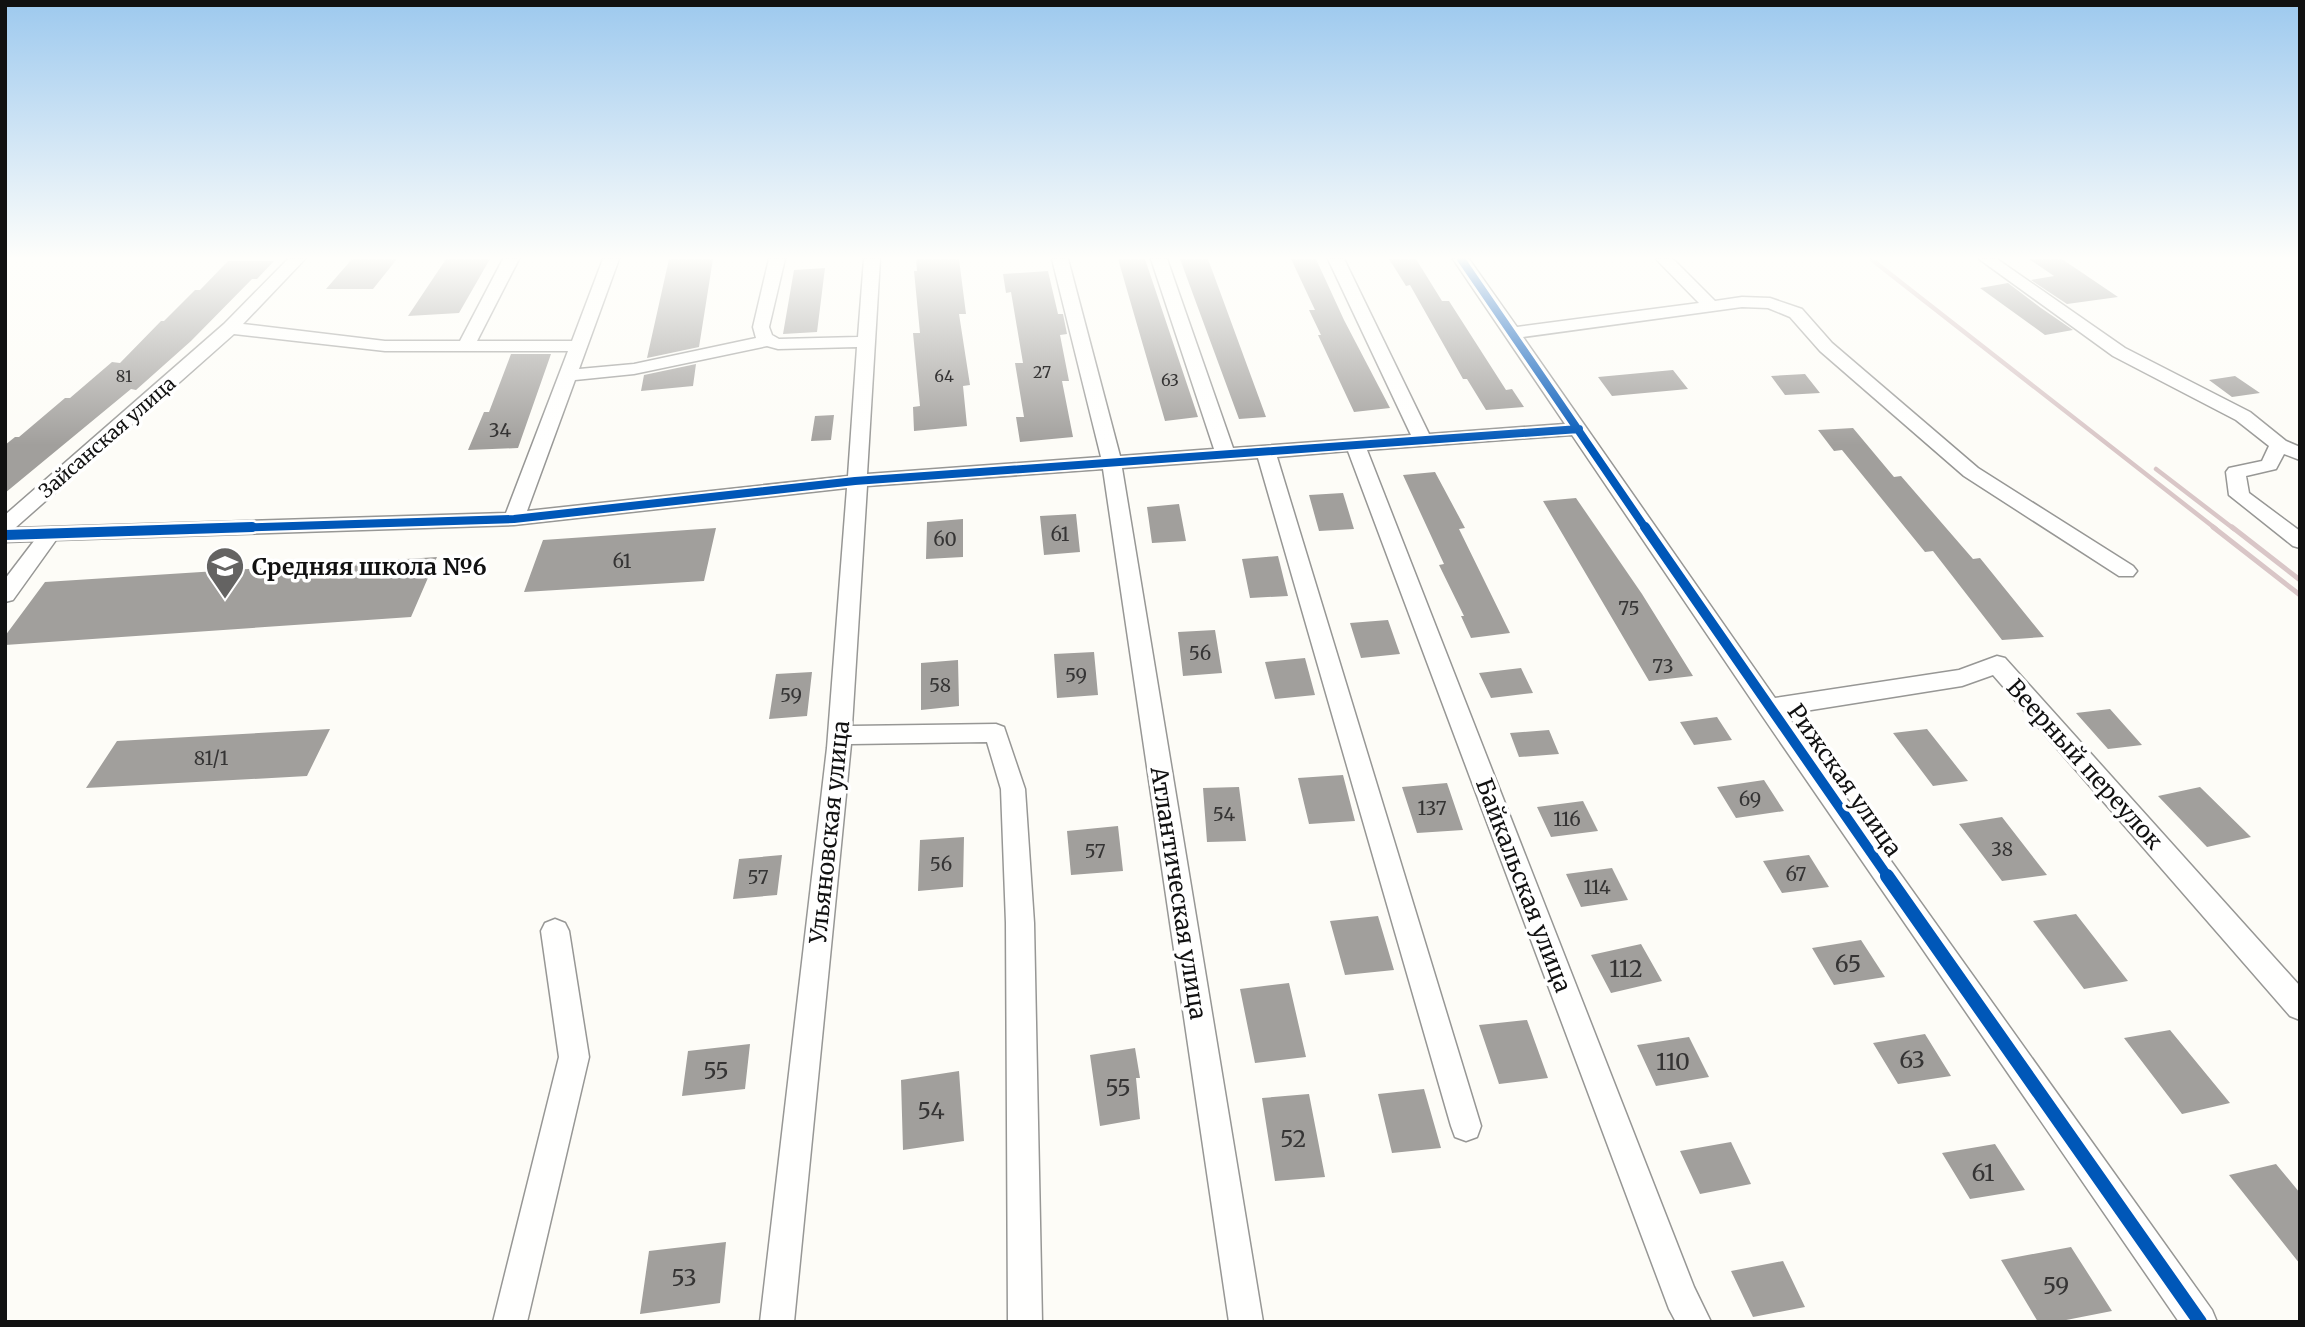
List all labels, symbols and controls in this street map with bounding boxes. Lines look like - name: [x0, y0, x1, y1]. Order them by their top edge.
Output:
- house number: 27: [1033, 362, 1051, 382]
- house number: 81: [116, 366, 132, 386]
- house number: 64: [934, 366, 954, 386]
- house number: 63: [1161, 370, 1179, 390]
- street label: Зайсанская улица: [34, 371, 180, 503]
- house number: 34: [489, 418, 511, 442]
- house number: 61: [1051, 522, 1070, 546]
- house number: 60: [933, 527, 957, 551]
- school or university icon: Средняя школа №6: [204, 545, 246, 600]
- house number: 61: [613, 549, 632, 573]
- place label: Средняя школа №6: [252, 552, 487, 581]
- house number: 75: [1618, 596, 1640, 620]
- house number: 56: [1189, 641, 1211, 665]
- house number: 73: [1652, 654, 1674, 678]
- house number: 59: [1065, 663, 1087, 687]
- house number: 58: [929, 673, 951, 697]
- street label: Веерный переулок: [2001, 673, 2169, 856]
- house number: 59: [780, 683, 802, 707]
- street label: Рижская улица: [1782, 698, 1908, 862]
- street label: Ульяновская улица: [803, 719, 855, 946]
- house number: 81/1: [194, 746, 229, 770]
- street label: Атлантическая улица: [1145, 764, 1213, 1021]
- street label: Байкальская улица: [1470, 774, 1578, 996]
- house number: 69: [1739, 787, 1761, 811]
- house number: 137: [1417, 796, 1447, 820]
- house number: 54: [1213, 802, 1236, 826]
- house number: 116: [1553, 807, 1581, 831]
- house number: 38: [1991, 837, 2013, 861]
- house number: 57: [1084, 839, 1106, 863]
- house number: 56: [930, 852, 952, 876]
- house number: 67: [1786, 862, 1807, 886]
- house number: 57: [747, 865, 769, 889]
- house number: 114: [1583, 875, 1611, 899]
- house number: 65: [1835, 949, 1861, 978]
- house number: 112: [1609, 954, 1643, 983]
- house number: 63: [1899, 1045, 1925, 1074]
- house number: 110: [1656, 1047, 1690, 1076]
- house number: 55: [703, 1056, 729, 1085]
- house number: 55: [1105, 1073, 1131, 1102]
- house number: 54: [917, 1096, 945, 1125]
- house number: 52: [1280, 1124, 1306, 1153]
- house number: 61: [1972, 1158, 1994, 1187]
- house number: 53: [671, 1263, 697, 1292]
- house number: 59: [2043, 1271, 2069, 1300]

